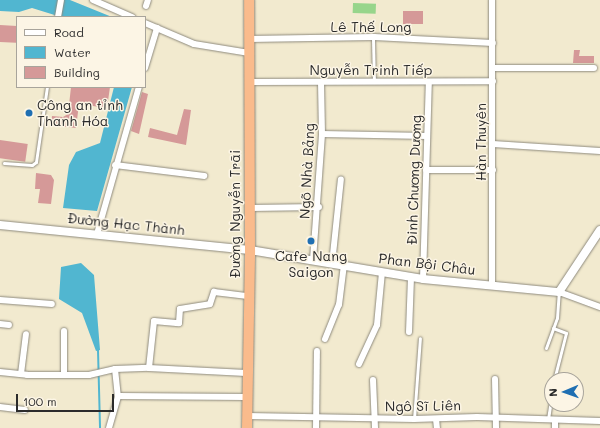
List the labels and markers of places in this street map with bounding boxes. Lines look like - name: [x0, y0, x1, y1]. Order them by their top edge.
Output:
- place label: Công an tỉnh Thanh Hóa: [37, 97, 123, 130]
- marker: Công an tỉnh Thanh Hóa: [24, 108, 34, 118]
- marker: Cafe Nang Saigon: [306, 236, 316, 246]
- place label: Cafe Nang Saigon: [275, 248, 347, 280]

